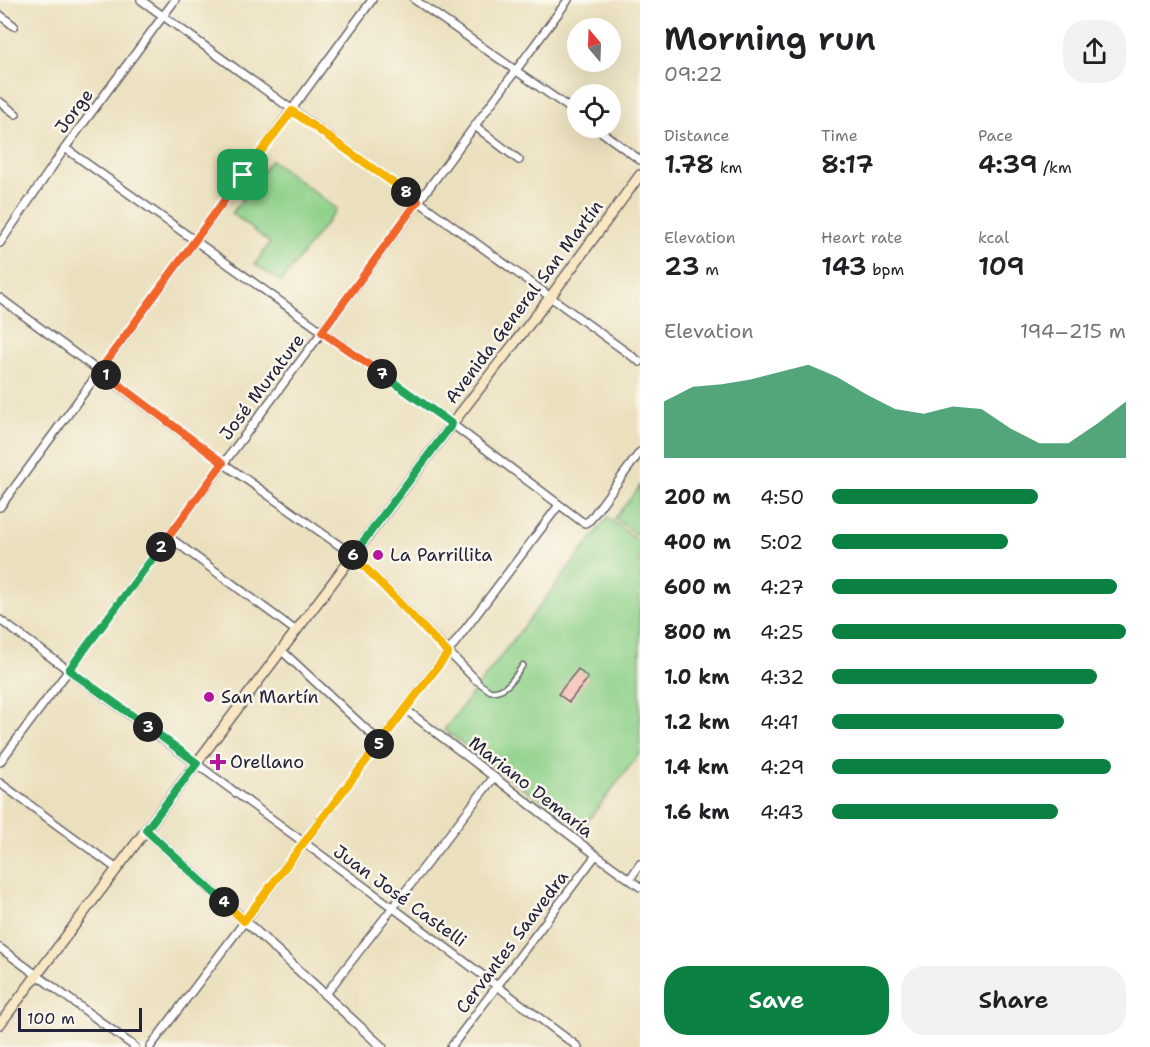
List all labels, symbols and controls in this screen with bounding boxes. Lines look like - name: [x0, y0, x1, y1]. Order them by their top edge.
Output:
- text: Morning run: [664, 16, 876, 61]
- north arrow: [567, 18, 621, 72]
- map controls: [567, 18, 621, 138]
- button: share: [1063, 20, 1126, 83]
- text: 09:22: [664, 61, 722, 87]
- street label: Jorge: [49, 84, 99, 138]
- button: locate: [567, 84, 621, 138]
- text: Distance: [664, 125, 730, 146]
- text: Time: [821, 125, 858, 146]
- text: Pace: [978, 125, 1013, 146]
- text: 1.78: [664, 146, 714, 181]
- text: 8:17: [821, 146, 874, 181]
- text: 4:39: [978, 146, 1038, 181]
- pin: [217, 149, 268, 200]
- text: km: [714, 157, 742, 178]
- text: /km: [1038, 157, 1072, 178]
- icon: arrive: [226, 158, 259, 191]
- pin: 8: [391, 177, 421, 207]
- text: 8: [400, 181, 412, 202]
- street label: Avenida General San Martín: [440, 195, 608, 409]
- text: Elevation: [664, 227, 736, 248]
- text: Heart rate: [821, 227, 903, 248]
- text: kcal: [978, 227, 1009, 248]
- text: 23: [664, 248, 700, 283]
- text: 143: [821, 248, 867, 283]
- text: 109: [978, 248, 1025, 283]
- text: m: [700, 259, 719, 280]
- text: bpm: [867, 259, 904, 280]
- text: Elevation: [664, 318, 754, 344]
- text: 194–215 m: [1020, 318, 1126, 344]
- street label: José Murature: [214, 329, 310, 445]
- pin: 7: [367, 359, 397, 389]
- pin: 1: [91, 360, 121, 390]
- text: 7: [376, 363, 388, 384]
- text: 1: [102, 364, 110, 385]
- text: 200 m: [664, 484, 731, 510]
- text: 4:50: [760, 484, 804, 510]
- text: 400 m: [664, 529, 731, 555]
- text: 5:02: [760, 529, 803, 555]
- pin: 2: [146, 532, 176, 562]
- text: 2: [155, 536, 167, 557]
- pin: 6: [338, 540, 368, 570]
- place label: La Parrillita: [390, 543, 492, 567]
- text: 6: [347, 544, 359, 565]
- marker: La Parrillita: [371, 548, 385, 562]
- text: 600 m: [664, 574, 731, 600]
- text: 4:27: [760, 574, 804, 600]
- text: 800 m: [664, 619, 731, 645]
- text: 4:25: [760, 619, 804, 645]
- text: 1.0 km: [664, 664, 729, 690]
- text: 4:32: [760, 664, 804, 690]
- place label: San Martín: [221, 685, 319, 709]
- marker: San Martín: [202, 690, 216, 704]
- text: 1.2 km: [664, 709, 730, 735]
- text: 4:41: [760, 709, 799, 735]
- pin: 3: [133, 712, 163, 742]
- text: 3: [142, 716, 154, 737]
- pin: 5: [364, 729, 394, 759]
- street label: Mariano Demaría: [464, 731, 598, 843]
- text: 5: [374, 733, 384, 754]
- place label: Orellano: [230, 750, 304, 774]
- text: 1.4 km: [664, 754, 729, 780]
- text: 4:29: [760, 754, 805, 780]
- marker: Orellano: [211, 755, 225, 769]
- text: 1.6 km: [664, 799, 730, 825]
- text: 4:43: [760, 799, 804, 825]
- street label: Juan José Castelli: [329, 839, 471, 953]
- street label: Cervantes Saavedra: [450, 866, 574, 1018]
- pin: 4: [209, 887, 239, 917]
- text: 4: [218, 891, 230, 912]
- button: Save: [664, 966, 889, 1035]
- button: Share: [901, 966, 1126, 1035]
- scale bar: [18, 1005, 142, 1032]
- text: 100 m: [27, 1008, 75, 1029]

